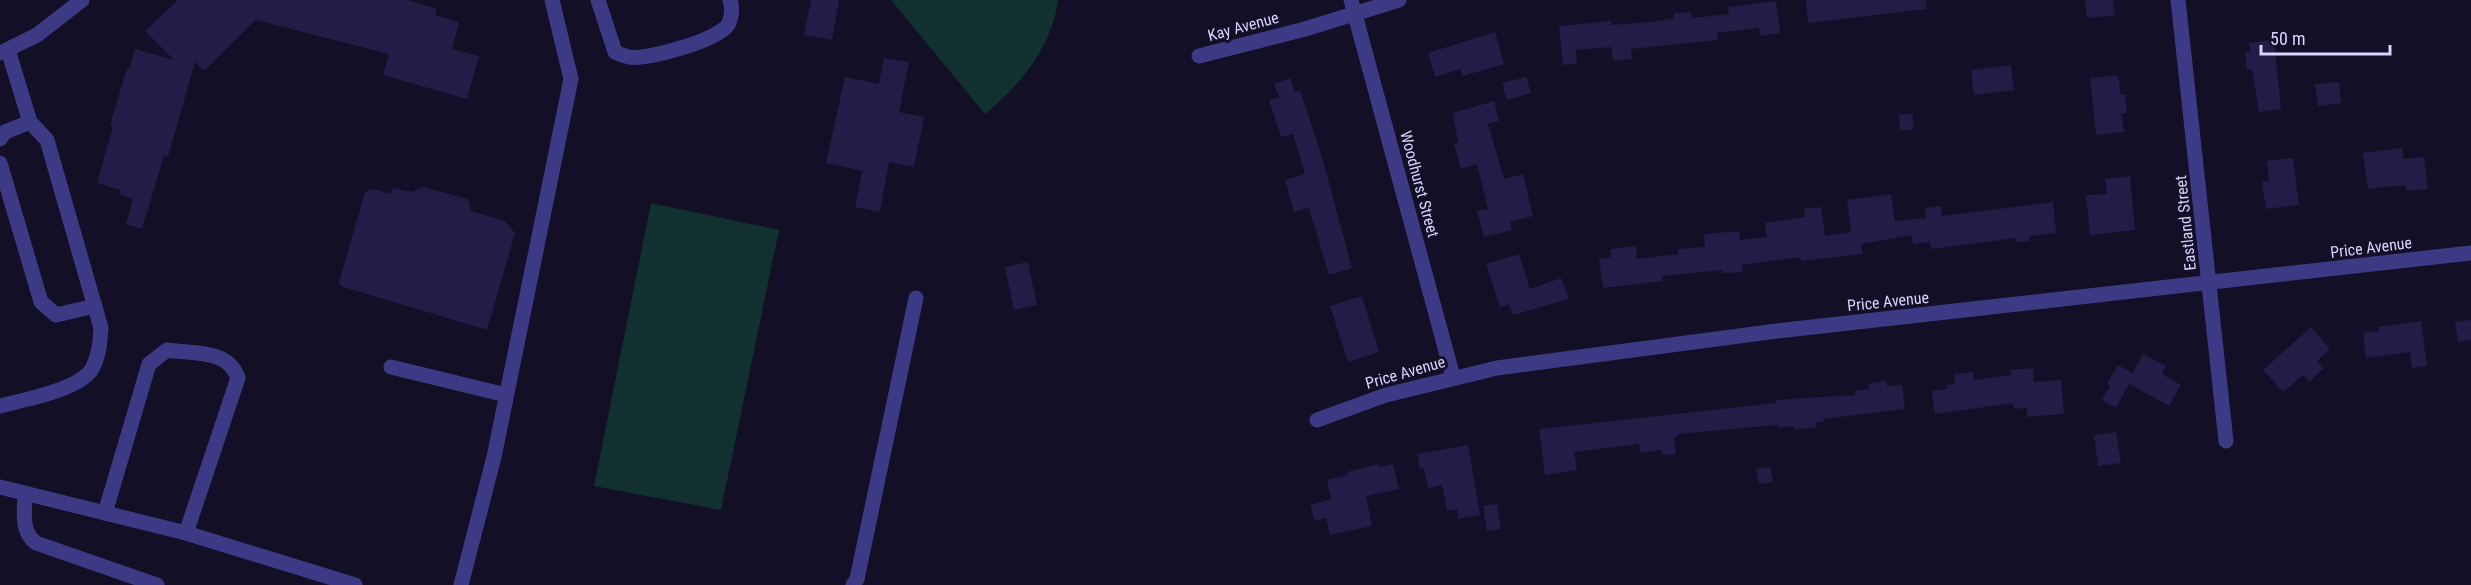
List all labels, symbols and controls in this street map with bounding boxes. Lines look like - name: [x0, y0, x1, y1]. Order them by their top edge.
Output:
- street label: Kay Avenue: [1206, 8, 1281, 45]
- scale bar: [2261, 18, 2390, 56]
- text: 50 m: [2270, 28, 2305, 49]
- street label: Woodhurst Street: [1396, 129, 1443, 240]
- street label: Eastland Street: [2171, 174, 2200, 272]
- street label: Price Avenue: [2329, 233, 2413, 262]
- street label: Price Avenue: [1846, 288, 1930, 315]
- street label: Price Avenue: [1363, 352, 1447, 393]

